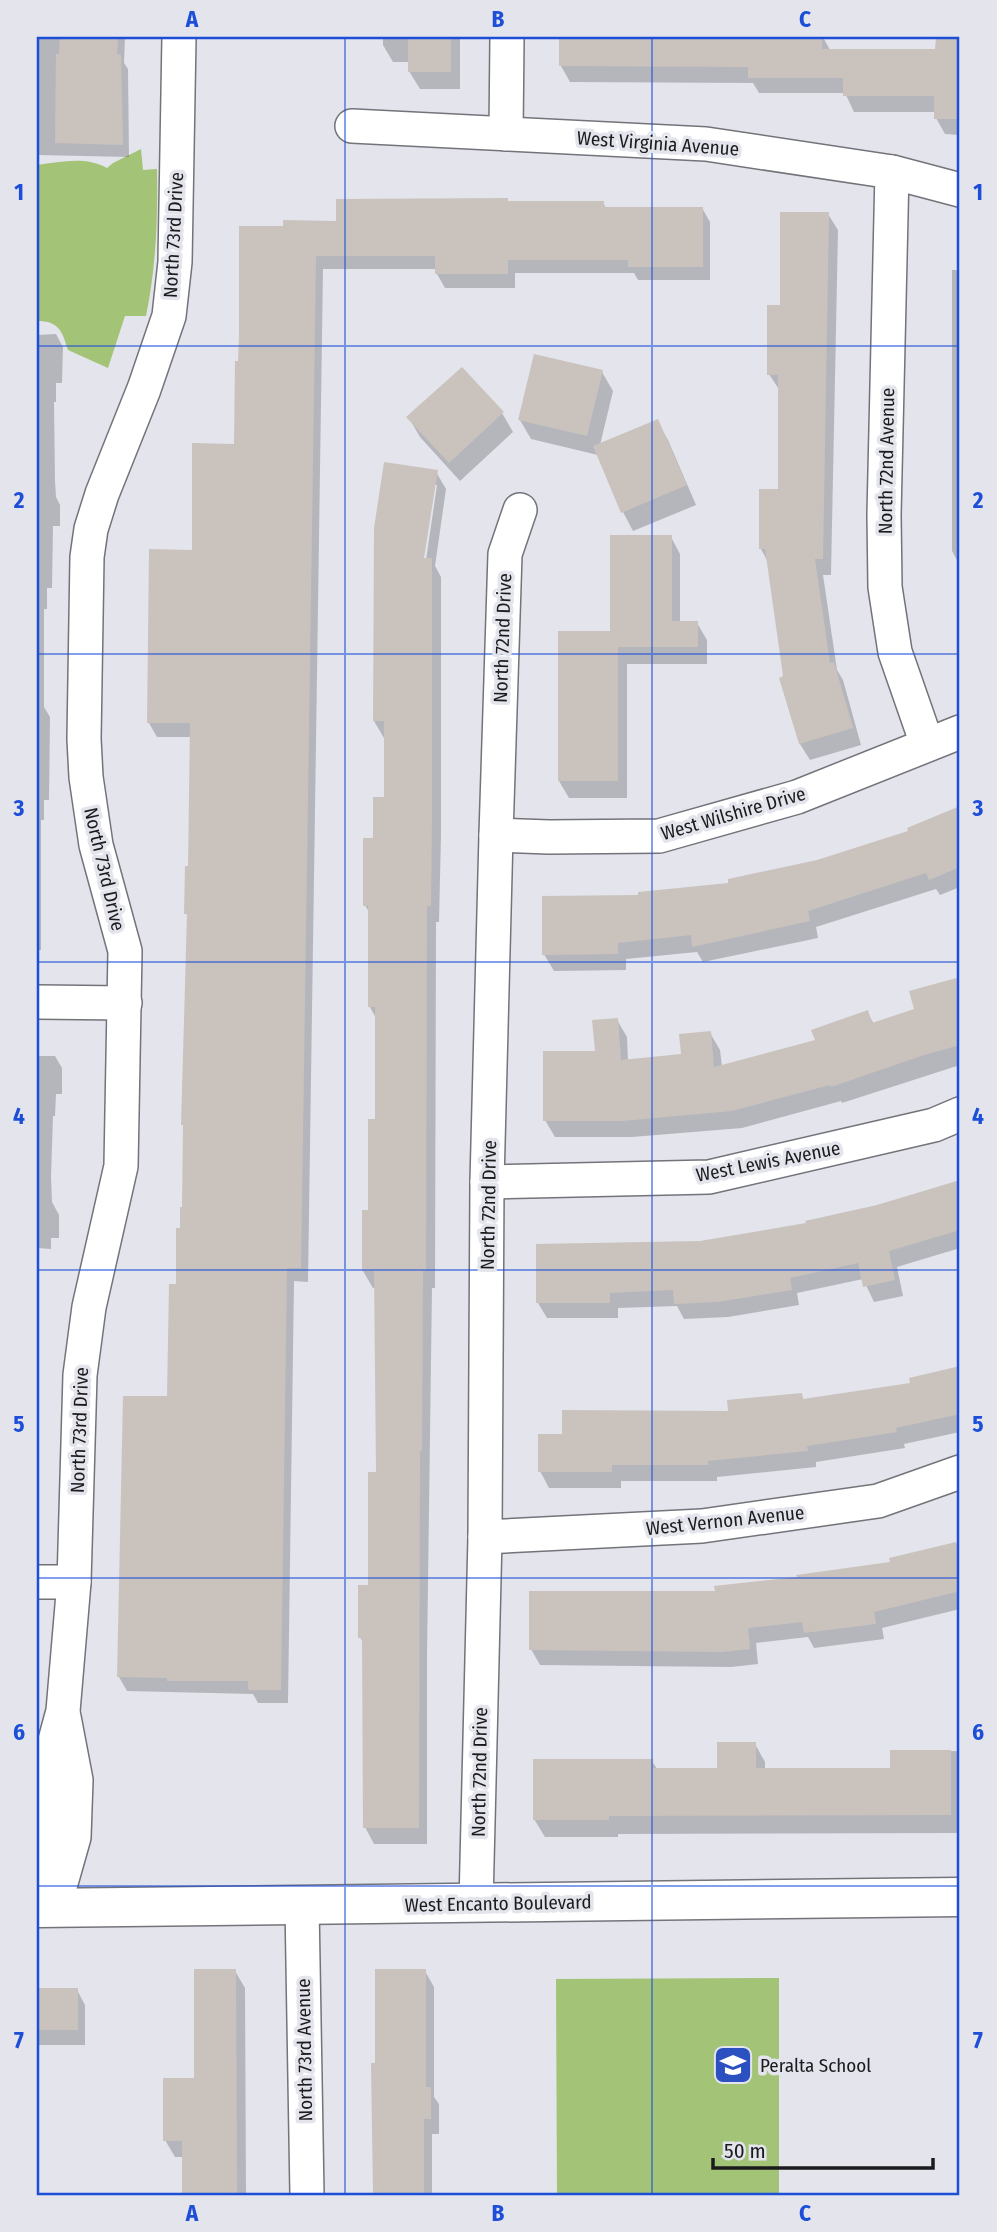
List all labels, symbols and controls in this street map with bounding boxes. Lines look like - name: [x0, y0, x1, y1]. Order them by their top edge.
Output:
- text: A: [185, 5, 199, 33]
- text: B: [492, 5, 505, 33]
- text: C: [799, 5, 811, 33]
- street label: West Virginia Avenue: [576, 126, 740, 161]
- street label: North 73rd Drive: [159, 172, 188, 299]
- text: 1: [14, 178, 24, 206]
- text: 1: [973, 178, 983, 206]
- street label: North 72nd Avenue: [874, 388, 899, 534]
- text: 2: [13, 486, 25, 514]
- text: 2: [972, 486, 984, 514]
- street label: North 72nd Drive: [489, 573, 516, 703]
- street label: West Wilshire Drive: [658, 782, 808, 845]
- text: 3: [13, 794, 25, 822]
- text: 3: [972, 794, 984, 822]
- street label: North 73rd Drive: [79, 805, 130, 933]
- text: 4: [13, 1102, 25, 1130]
- text: 4: [972, 1102, 984, 1130]
- street label: West Lewis Avenue: [694, 1136, 842, 1187]
- street label: North 72nd Drive: [476, 1140, 501, 1270]
- street label: North 73rd Drive: [66, 1367, 93, 1493]
- text: 5: [13, 1410, 25, 1438]
- text: 5: [972, 1410, 984, 1438]
- street label: West Vernon Avenue: [645, 1501, 805, 1540]
- street label: North 72nd Drive: [467, 1707, 492, 1837]
- text: 6: [13, 1718, 25, 1746]
- text: 6: [972, 1718, 984, 1746]
- street label: West Encanto Boulevard: [404, 1890, 592, 1917]
- street label: North 73rd Avenue: [292, 1978, 317, 2122]
- text: 7: [14, 2026, 24, 2054]
- text: 7: [973, 2026, 983, 2054]
- school or university icon: Peralta School: [712, 2044, 754, 2086]
- place label: Peralta School: [760, 2054, 871, 2077]
- scale bar: [713, 2127, 934, 2171]
- text: 50 m: [724, 2138, 766, 2164]
- text: A: [185, 2199, 199, 2227]
- text: B: [492, 2199, 505, 2227]
- text: C: [799, 2199, 811, 2227]

